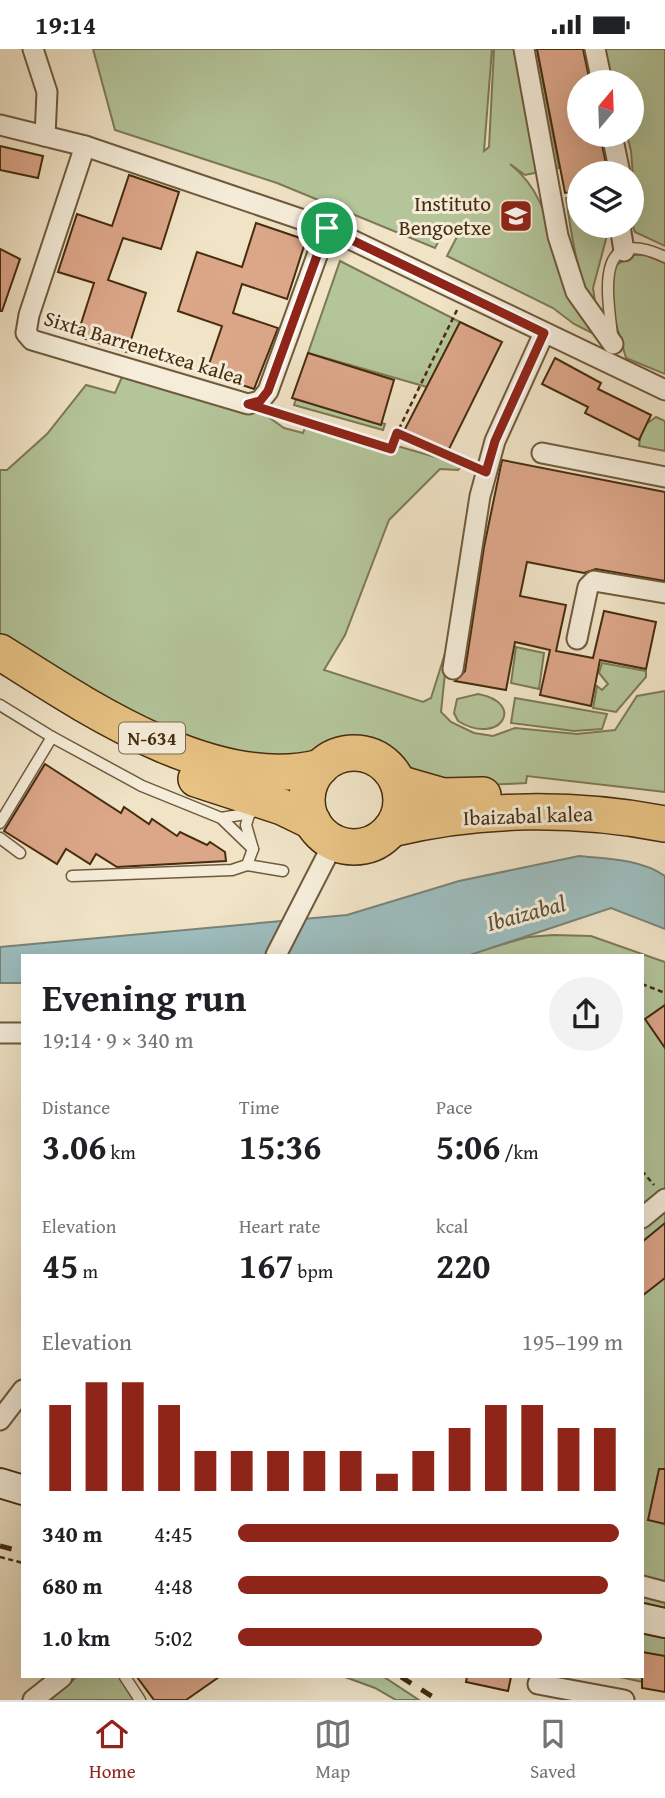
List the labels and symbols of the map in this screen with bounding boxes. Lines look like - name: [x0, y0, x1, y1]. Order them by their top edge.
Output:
- north arrow: [567, 70, 644, 147]
- place label: Instituto Bengoetxe: [399, 188, 491, 243]
- school or university icon: Instituto Bengoetxe: [497, 197, 535, 235]
- pin: [297, 198, 357, 258]
- street label: Sixta Barrenetxea kalea: [40, 302, 248, 393]
- road number: N-634: [119, 723, 185, 753]
- street label: Ibaizabal kalea: [463, 798, 593, 833]
- water label: Ibaizabal: [483, 886, 569, 939]

